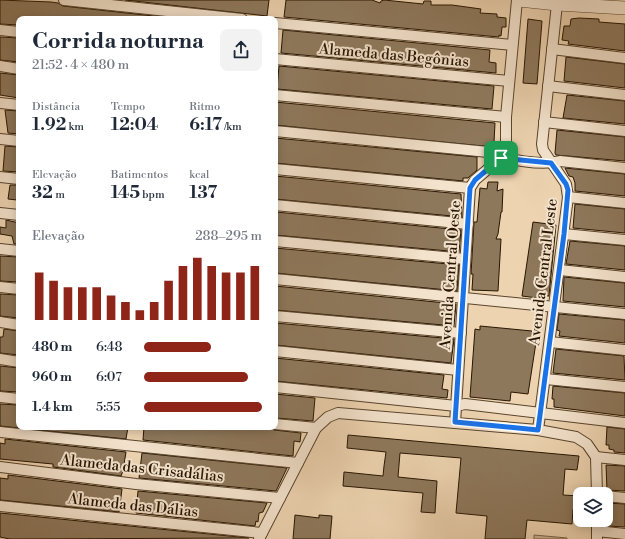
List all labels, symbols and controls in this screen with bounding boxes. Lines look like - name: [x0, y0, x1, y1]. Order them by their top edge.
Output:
- text: Corrida noturna: [32, 28, 204, 55]
- button: share: [220, 29, 262, 71]
- street label: Alameda das Begônias: [317, 39, 470, 72]
- text: 21:52 · 4 × 480 m: [32, 57, 129, 73]
- text: Distância: [32, 100, 80, 114]
- text: Tempo: [111, 100, 145, 114]
- text: Ritmo: [189, 100, 220, 114]
- text: 1.92: [32, 114, 66, 136]
- text: 12:04: [111, 114, 158, 136]
- text: 6:17: [189, 114, 222, 136]
- text: km: [66, 120, 84, 134]
- text: /km: [222, 120, 242, 134]
- pin: [484, 141, 518, 175]
- icon: arrive: [490, 147, 512, 169]
- text: Elevação: [32, 168, 77, 182]
- text: Batimentos: [111, 168, 168, 182]
- text: kcal: [189, 168, 209, 182]
- text: 32: [32, 182, 53, 204]
- text: 145: [111, 182, 140, 204]
- text: 137: [189, 182, 217, 204]
- text: m: [53, 188, 65, 202]
- text: bpm: [140, 188, 165, 202]
- street label: Avenida Central Leste: [525, 197, 562, 348]
- street label: Avenida Central Oeste: [436, 200, 465, 351]
- text: Elevação: [32, 228, 85, 244]
- text: 288–295 m: [195, 228, 262, 244]
- text: 480 m: [32, 339, 72, 355]
- text: 6:48: [96, 339, 123, 355]
- text: 960 m: [32, 369, 72, 385]
- text: 6:07: [96, 369, 122, 385]
- text: 1.4 km: [32, 399, 73, 415]
- text: 5:55: [96, 399, 120, 415]
- street label: Alameda das Crisadálias: [58, 450, 224, 487]
- map controls: [573, 487, 613, 527]
- button: layers: [573, 487, 613, 527]
- street label: Alameda das Dálias: [66, 489, 199, 522]

